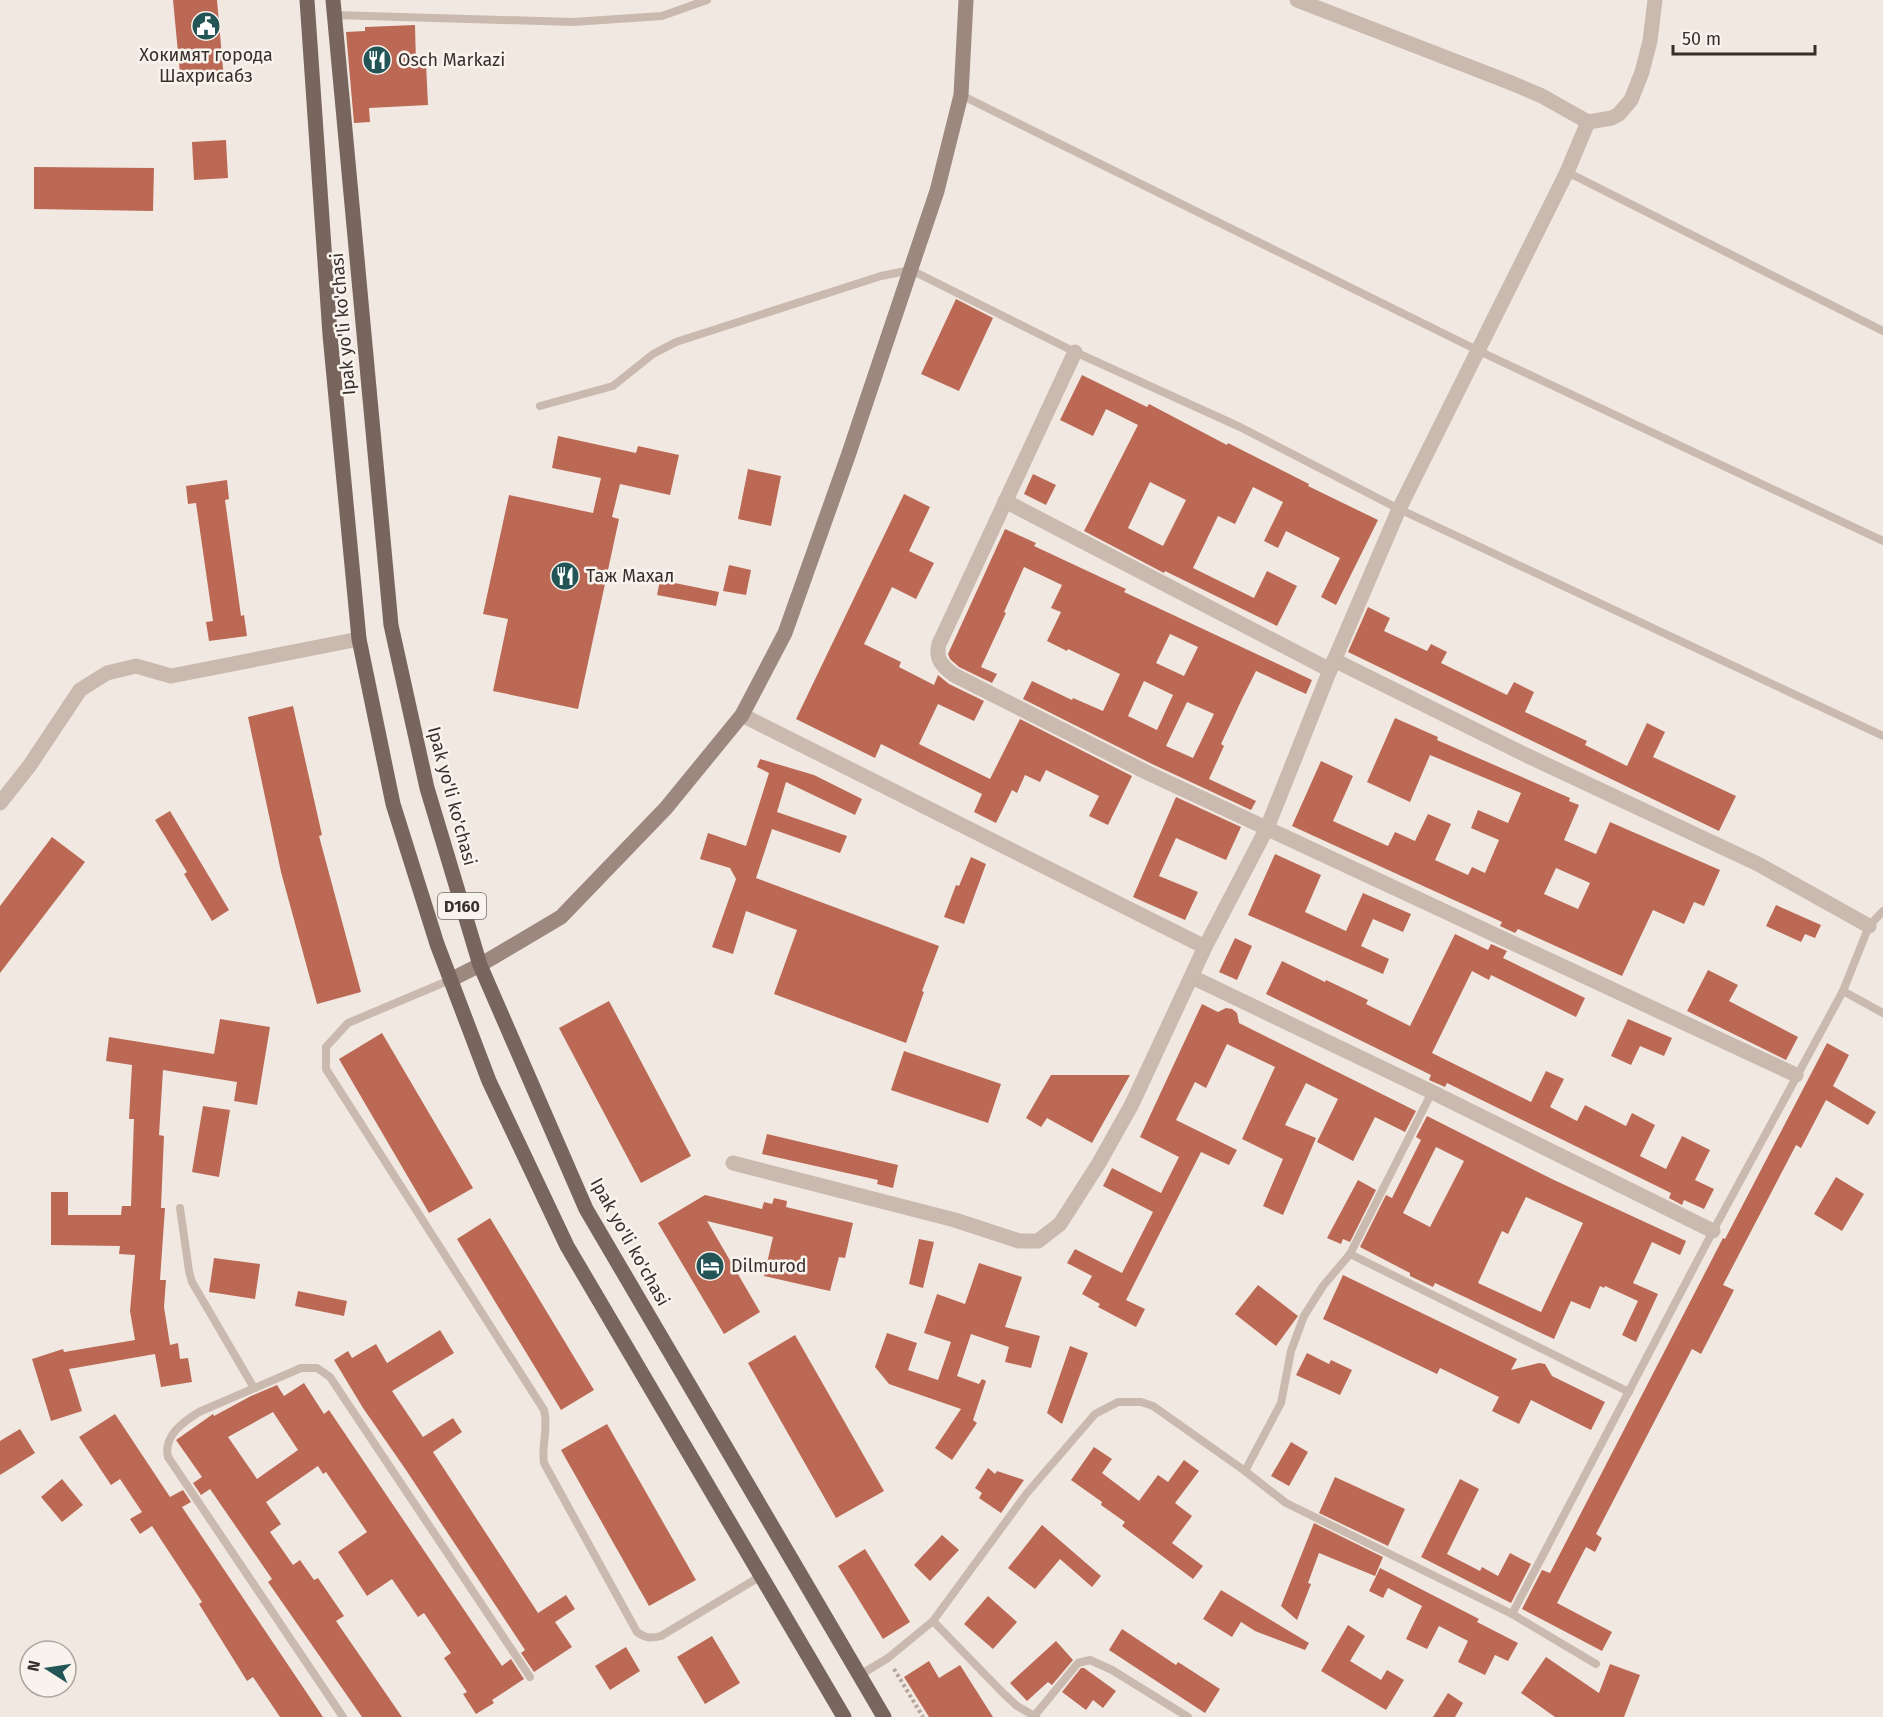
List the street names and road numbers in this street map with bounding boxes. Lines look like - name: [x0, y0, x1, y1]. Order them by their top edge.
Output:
- street label: Ipak yo'li ko'chasi: [326, 252, 360, 396]
- street label: Ipak yo'li ko'chasi: [423, 724, 481, 868]
- road number: D160: [438, 893, 486, 919]
- street label: Ipak yo'li ko'chasi: [586, 1174, 674, 1310]

